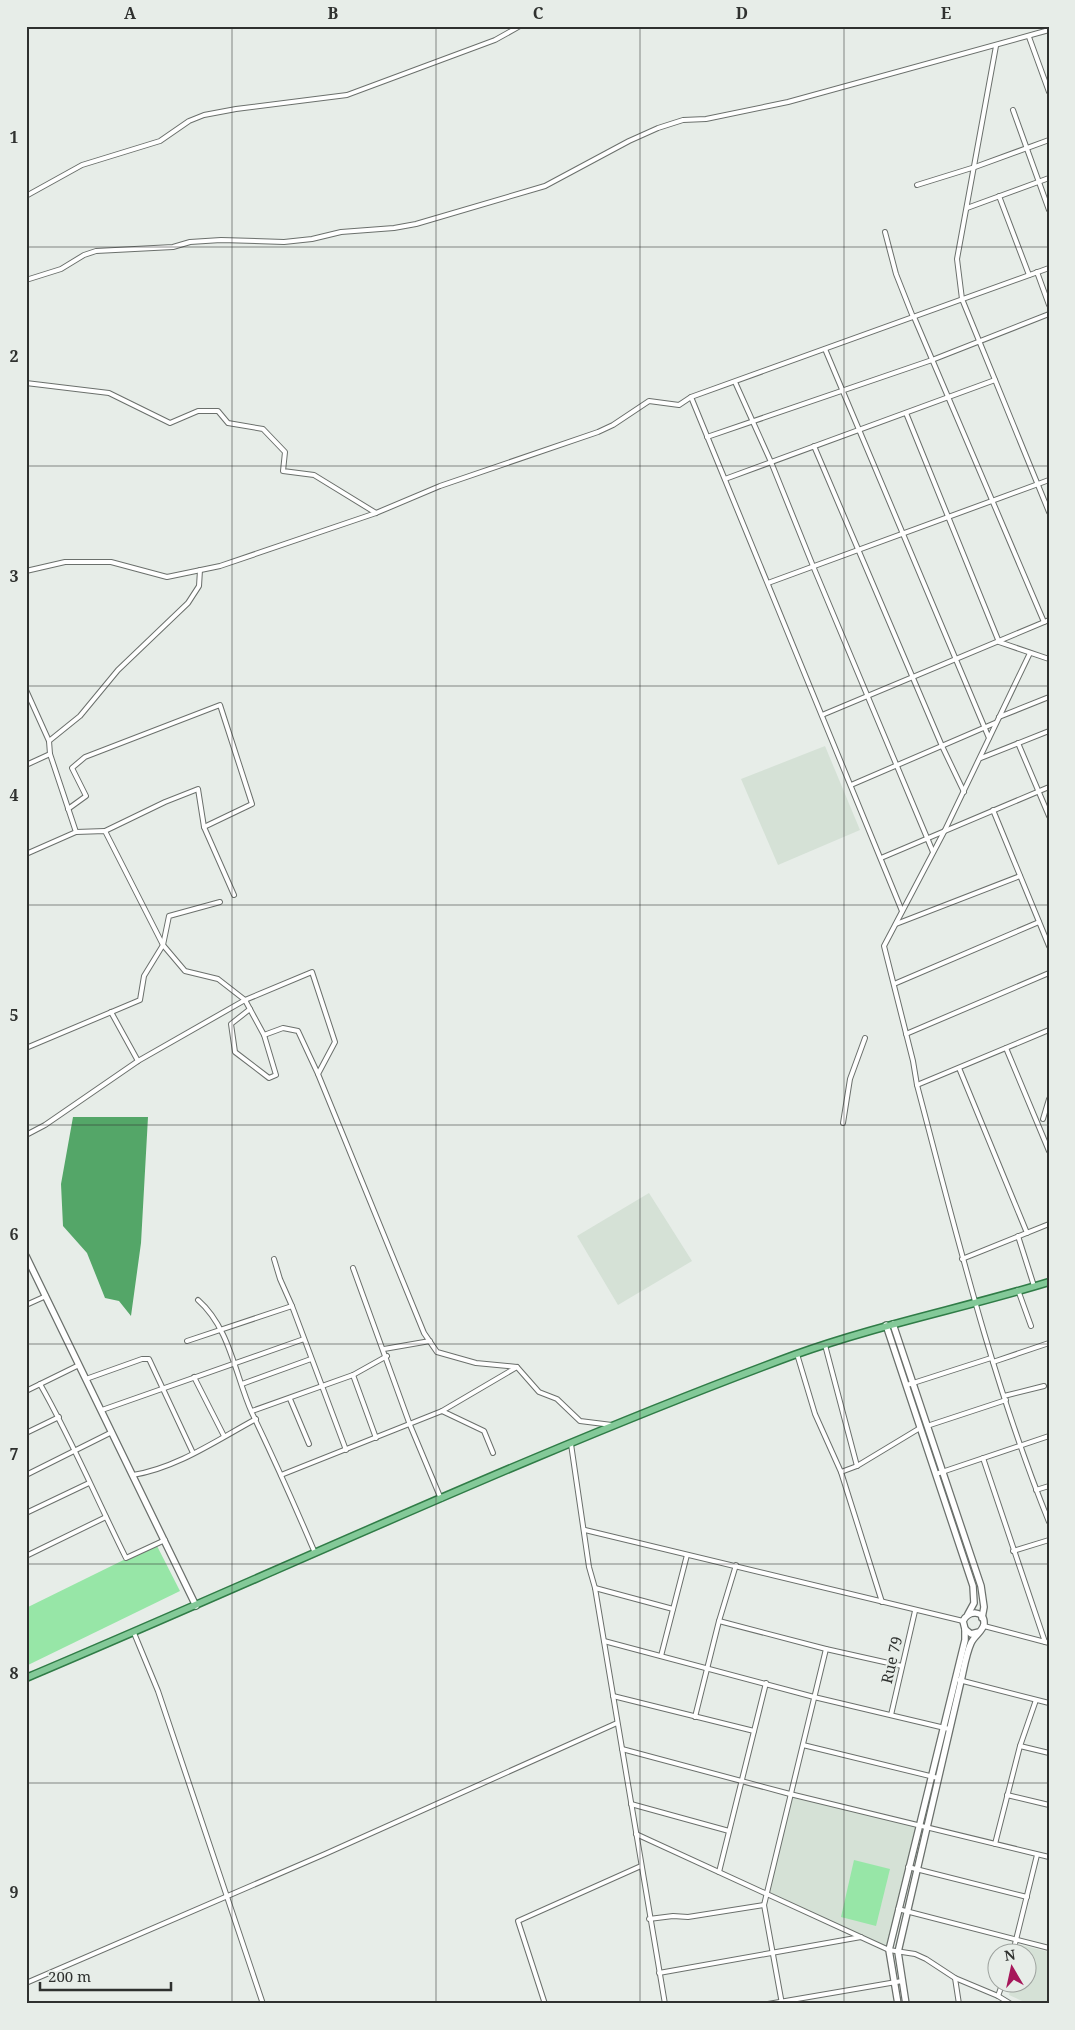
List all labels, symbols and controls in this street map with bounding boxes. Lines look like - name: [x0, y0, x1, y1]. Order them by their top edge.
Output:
- text: A: [124, 2, 137, 24]
- text: B: [328, 2, 339, 24]
- text: C: [533, 2, 544, 24]
- text: D: [736, 2, 748, 24]
- text: E: [941, 2, 951, 24]
- text: 1: [9, 126, 19, 148]
- text: 2: [9, 345, 19, 367]
- text: 3: [9, 565, 19, 587]
- text: 4: [9, 784, 19, 806]
- text: 5: [9, 1004, 19, 1026]
- text: 6: [9, 1223, 19, 1245]
- text: 7: [9, 1443, 19, 1465]
- street label: Rue 79: [876, 1634, 906, 1685]
- text: 8: [9, 1662, 19, 1684]
- text: 9: [9, 1881, 19, 1903]
- north arrow: [988, 1942, 1038, 1992]
- text: N: [1003, 1944, 1017, 1965]
- scale bar: [40, 1960, 171, 1992]
- text: 200 m: [48, 1966, 91, 1986]

